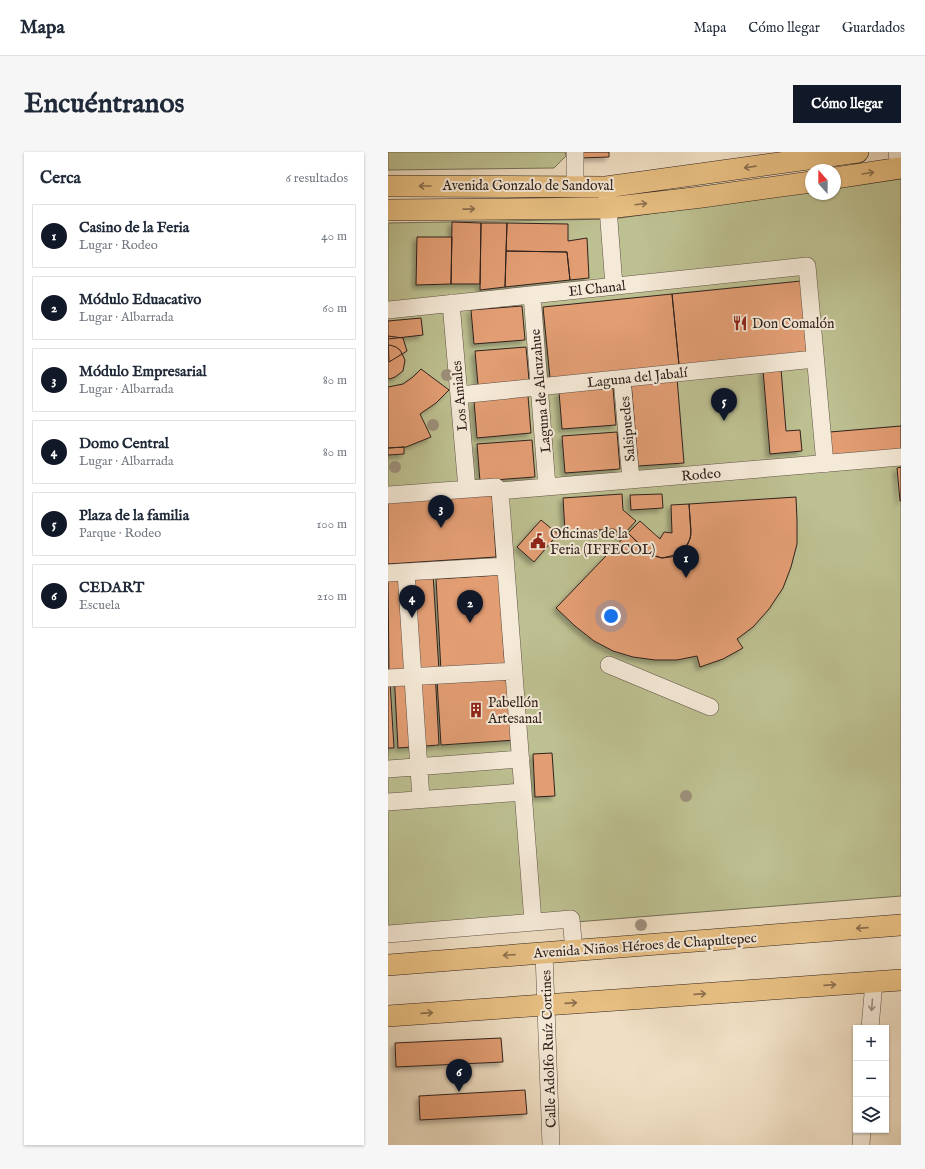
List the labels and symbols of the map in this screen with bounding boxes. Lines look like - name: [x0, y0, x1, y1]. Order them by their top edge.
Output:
- one-way arrow: [744, 163, 757, 171]
- north arrow: [805, 164, 841, 200]
- one-way arrow: [861, 169, 874, 177]
- street label: Avenida Gonzalo de Sandoval: [442, 177, 614, 195]
- one-way arrow: [419, 182, 432, 190]
- one-way arrow: [634, 201, 647, 208]
- one-way arrow: [462, 206, 475, 213]
- street label: El Chanal: [568, 277, 627, 301]
- restaurant icon: Don Comalón: [731, 314, 749, 332]
- place label: Don Comalón: [752, 315, 835, 333]
- street label: Laguna de Alcuzahue: [527, 328, 555, 454]
- street label: Los Amiales: [448, 360, 472, 432]
- street label: Laguna del Jabalí: [586, 364, 689, 392]
- pin: 5: [711, 388, 737, 421]
- street label: Salsipuedes: [616, 395, 640, 462]
- street label: Rodeo: [681, 464, 722, 486]
- pin: 3: [428, 495, 454, 528]
- place label: Oficinas de la Feria (IFFECOL): [550, 525, 655, 559]
- public building icon: Oficinas de la Feria (IFFECOL): [529, 532, 547, 550]
- pin: 1: [673, 545, 699, 578]
- pin: 4: [399, 585, 425, 618]
- pin: 2: [457, 590, 483, 623]
- your location: [601, 606, 621, 626]
- place label: Pabellón Artesanal: [487, 694, 542, 728]
- building icon: Pabellón Artesanal: [467, 701, 485, 719]
- one-way arrow: [856, 924, 869, 931]
- street label: Avenida Niños Héroes de Chapultepec: [532, 929, 757, 963]
- one-way arrow: [503, 952, 516, 959]
- street label: Calle Adolfo Ruíz Cortines: [537, 970, 561, 1128]
- one-way arrow: [823, 981, 836, 988]
- one-way arrow: [693, 990, 706, 997]
- one-way arrow: [868, 998, 875, 1011]
- one-way arrow: [564, 1000, 577, 1007]
- one-way arrow: [420, 1010, 433, 1017]
- pin: 6: [446, 1059, 472, 1092]

